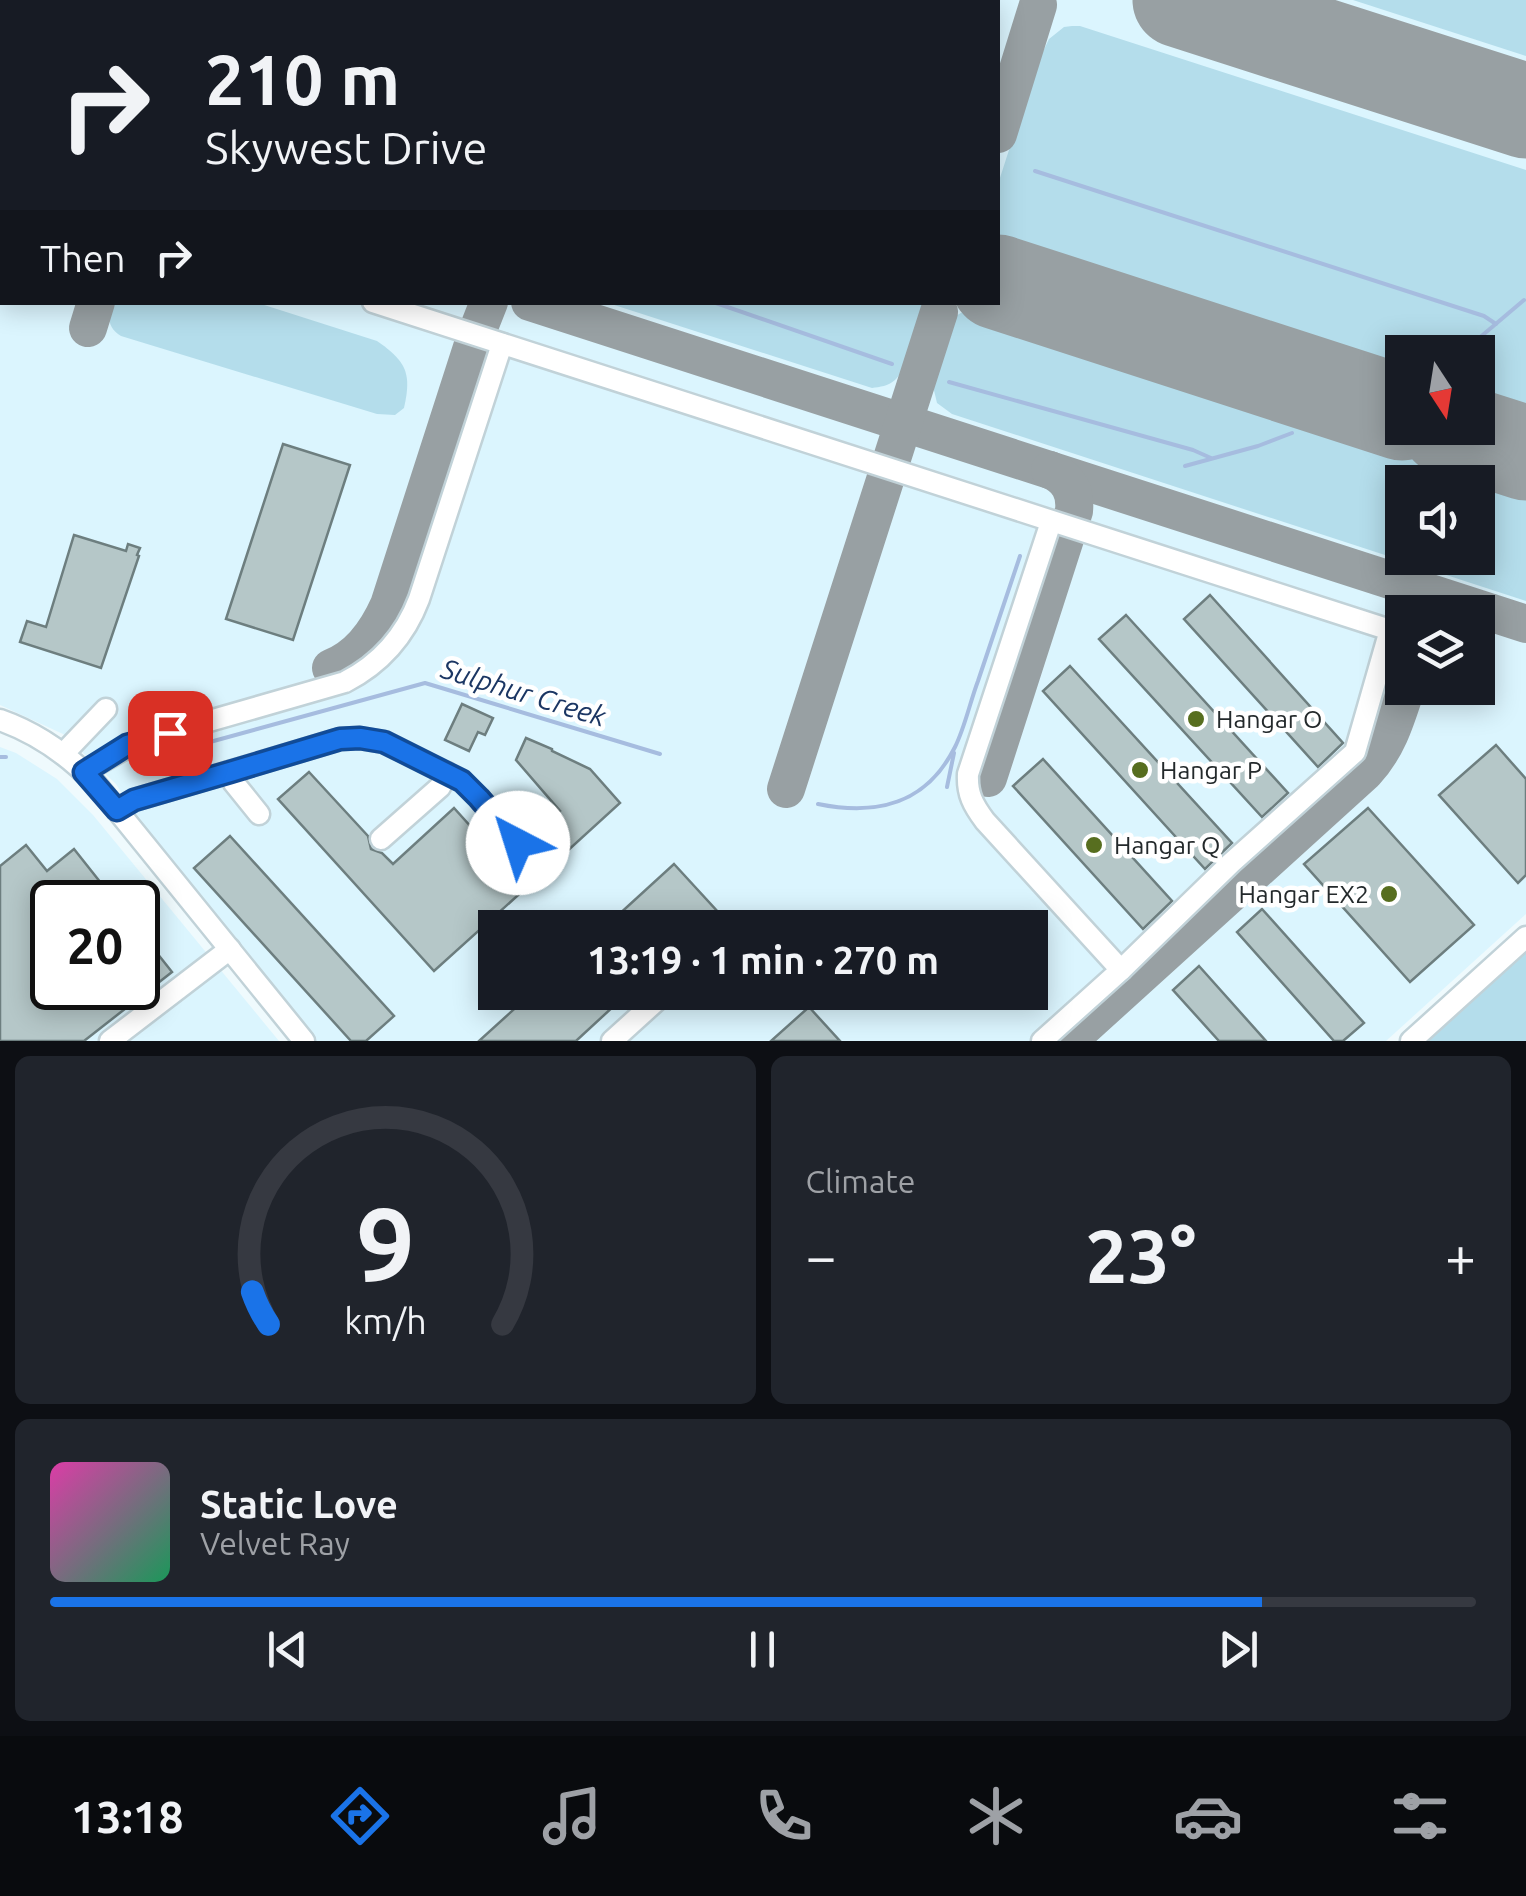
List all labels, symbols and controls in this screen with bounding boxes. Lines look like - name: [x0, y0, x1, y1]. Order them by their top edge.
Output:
- icon: right: [40, 40, 170, 170]
- text: 210 m: [205, 40, 400, 118]
- text: Skywest Drive: [205, 122, 487, 173]
- icon: right: [146, 230, 201, 285]
- text: Then: [40, 237, 126, 279]
- north arrow: [1385, 335, 1495, 445]
- map controls: [1385, 335, 1495, 705]
- button: sound: [1385, 465, 1495, 575]
- button: layers: [1385, 595, 1495, 705]
- water label: Sulphur Creek: [437, 652, 611, 732]
- pin: [128, 691, 213, 776]
- place label: Hangar O: [1216, 705, 1322, 733]
- icon: arrive: [143, 706, 198, 761]
- marker: Hangar O: [1185, 708, 1207, 730]
- place label: Hangar P: [1160, 756, 1262, 784]
- marker: Hangar P: [1129, 759, 1151, 781]
- position arrow: [466, 791, 570, 895]
- place label: Hangar Q: [1114, 831, 1220, 859]
- marker: Hangar Q: [1083, 834, 1105, 856]
- speed limit sign: 20: [30, 880, 160, 1010]
- place label: Hangar EX2: [1238, 880, 1369, 908]
- marker: Hangar EX2: [1378, 883, 1400, 905]
- text: 13:19 · 1 min · 270 m: [587, 939, 939, 981]
- text: Climate: [806, 1163, 916, 1199]
- text: 9: [356, 1185, 415, 1302]
- text: 23°: [1085, 1213, 1196, 1297]
- text: −: [806, 1225, 837, 1286]
- text: +: [1445, 1225, 1476, 1286]
- text: km/h: [344, 1301, 427, 1341]
- text: Static Love: [200, 1483, 398, 1525]
- text: Velvet Ray: [200, 1525, 350, 1561]
- icon: previous: [260, 1622, 315, 1677]
- icon: pause: [735, 1622, 790, 1677]
- icon: next: [1211, 1622, 1266, 1677]
- icon: directions: [325, 1781, 395, 1851]
- icon: music: [537, 1781, 607, 1851]
- icon: phone: [749, 1781, 819, 1851]
- icon: climate: [961, 1781, 1031, 1851]
- icon: car: [1173, 1781, 1243, 1851]
- icon: filters: [1385, 1781, 1455, 1851]
- text: 13:18: [71, 1791, 184, 1842]

